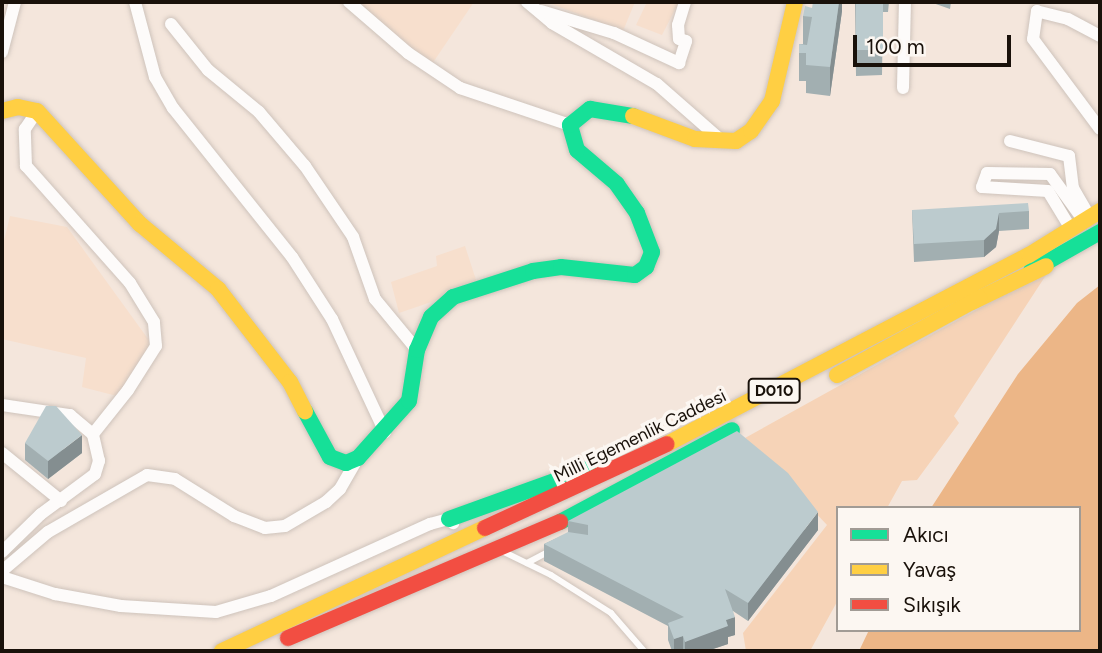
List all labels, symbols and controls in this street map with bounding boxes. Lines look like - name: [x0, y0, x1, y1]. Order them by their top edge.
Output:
- scale bar: [857, 21, 1014, 65]
- text: 100 m: [866, 34, 925, 59]
- road number: D010: [746, 378, 802, 404]
- street label: Milli Egemenlik Caddesi: [550, 385, 730, 487]
- legend: [836, 506, 1081, 632]
- text: Akıcı: [903, 522, 949, 547]
- text: Yavaş: [903, 557, 956, 582]
- text: Sıkışık: [903, 592, 961, 617]

